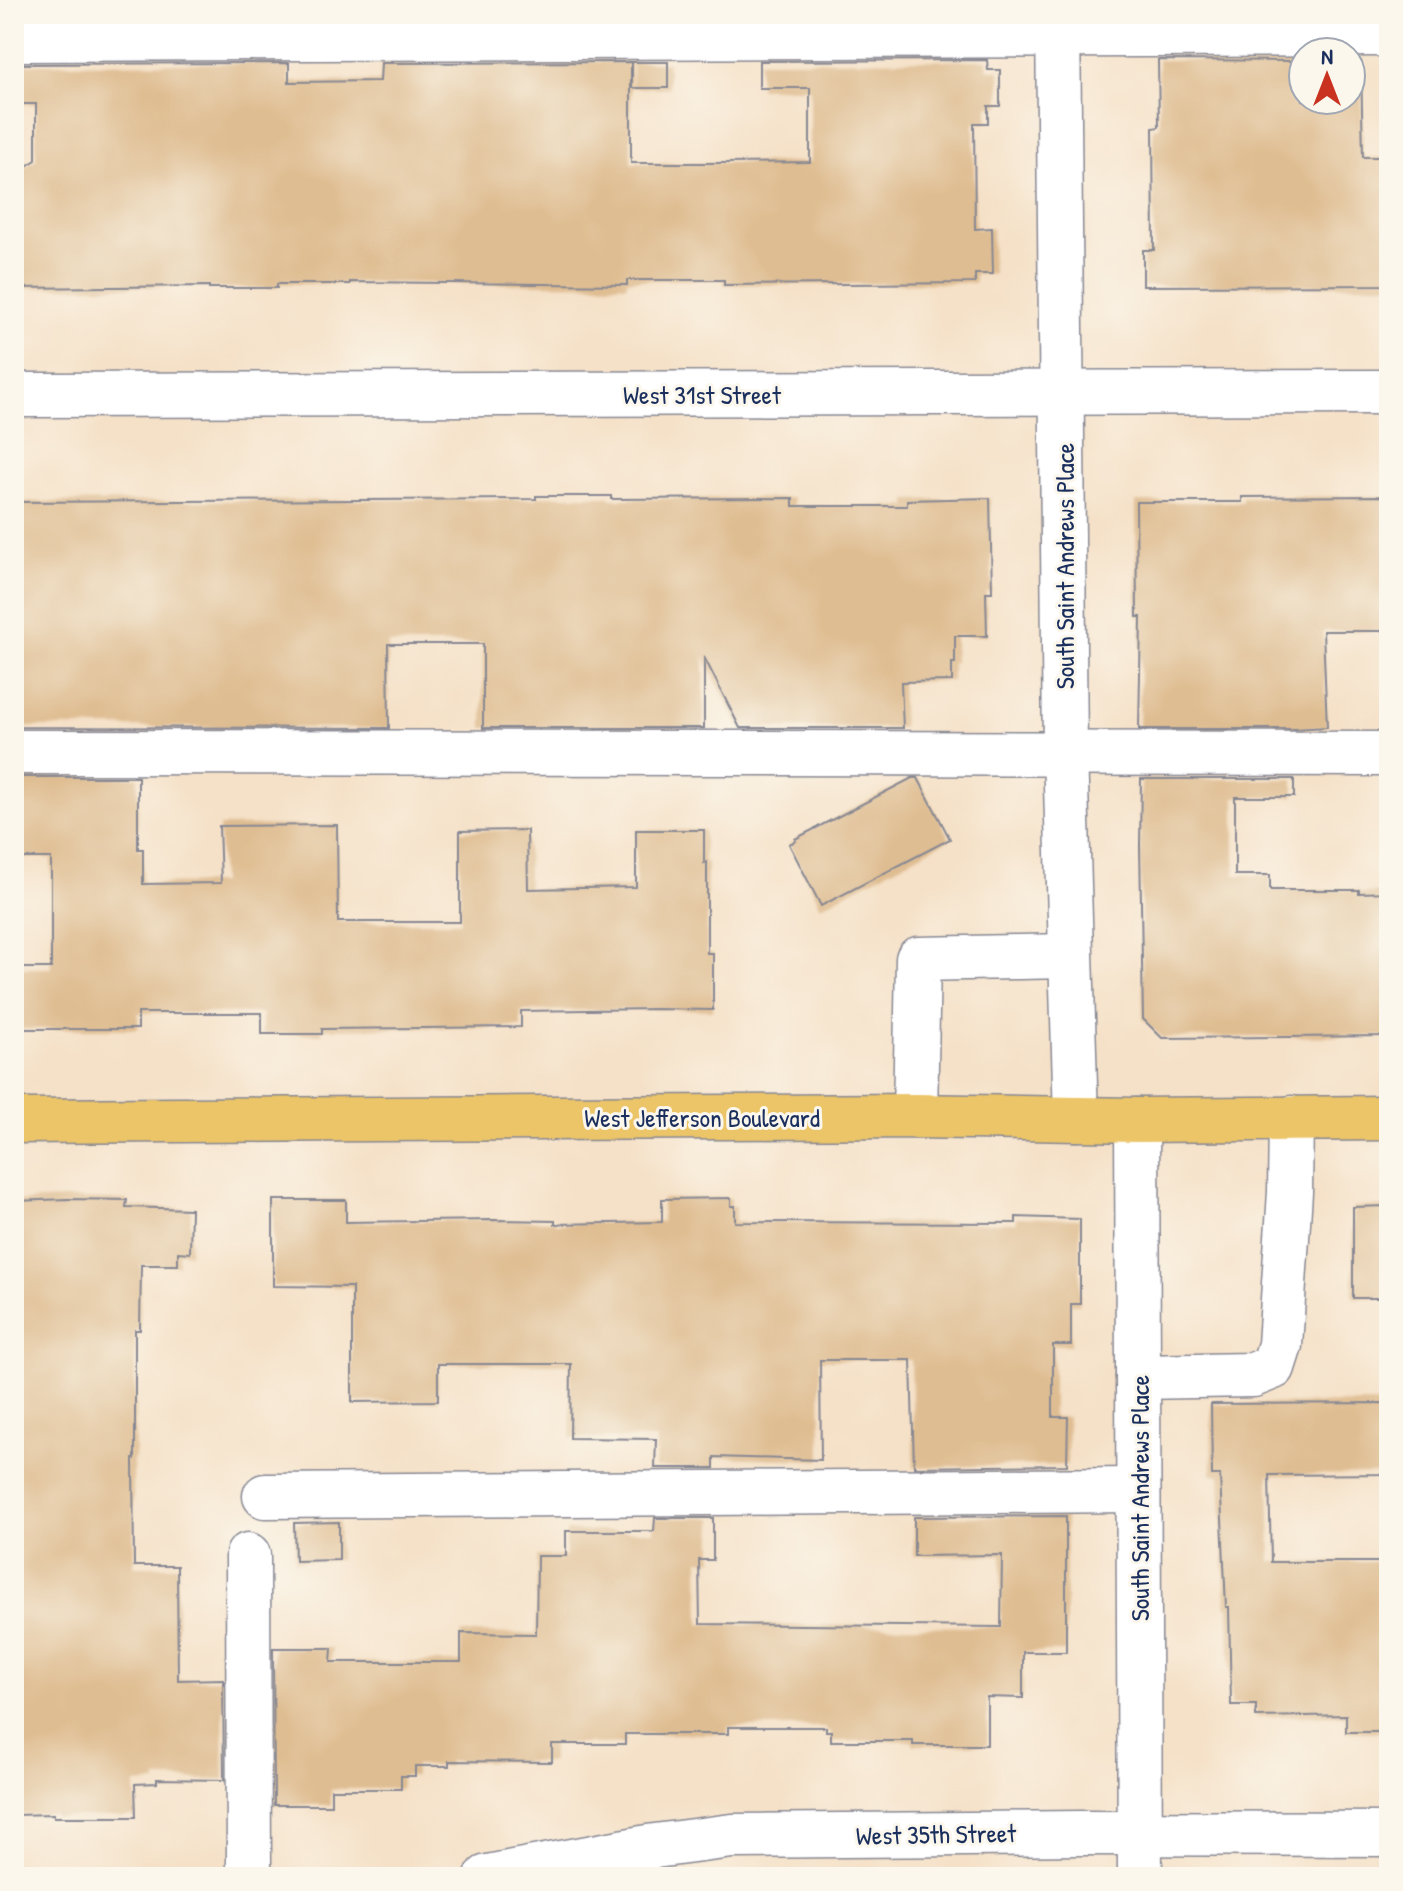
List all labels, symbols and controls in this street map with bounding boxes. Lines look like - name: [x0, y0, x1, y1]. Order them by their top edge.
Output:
- north arrow: [1287, 36, 1367, 116]
- text: N: [1321, 41, 1333, 71]
- street label: West 31st Street: [623, 377, 782, 412]
- street label: South Saint Andrews Place: [1047, 443, 1082, 689]
- street label: West Jefferson Boulevard: [584, 1100, 820, 1135]
- street label: South Saint Andrews Place: [1122, 1375, 1157, 1621]
- street label: West 35th Street: [856, 1815, 1018, 1853]

